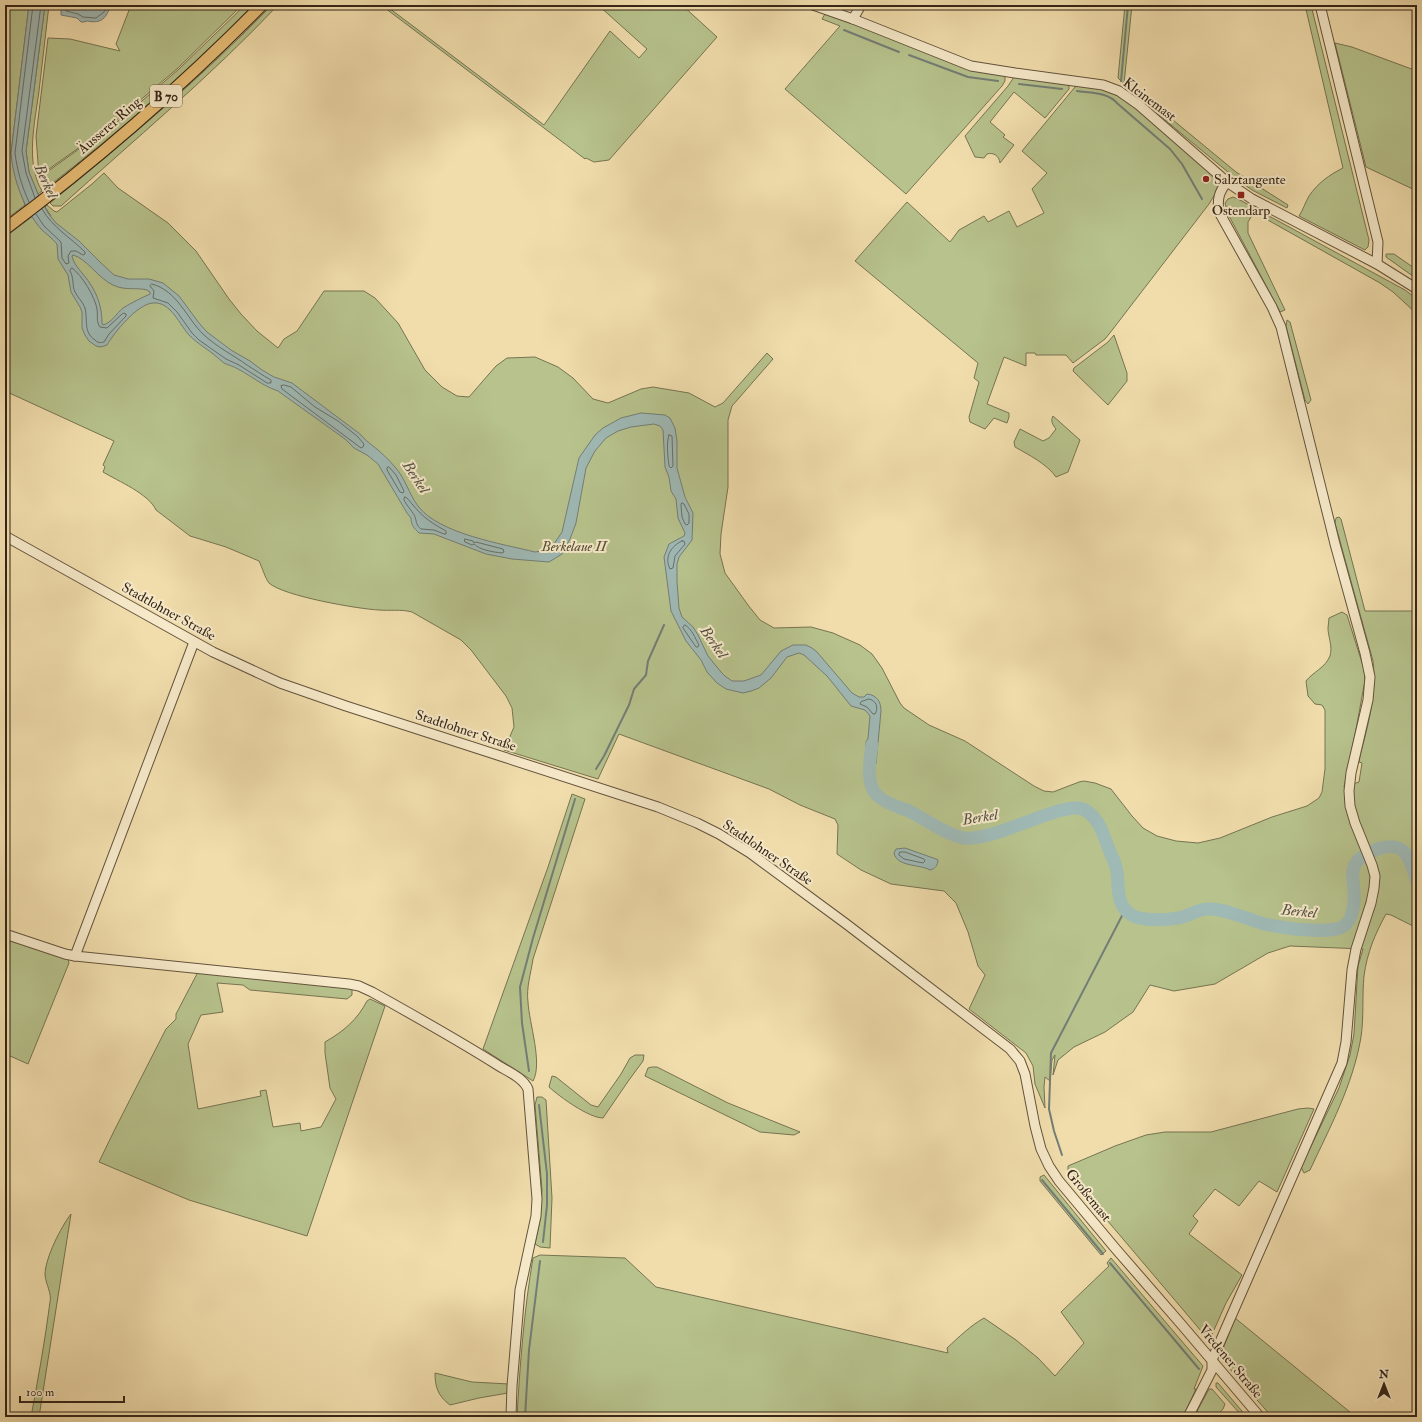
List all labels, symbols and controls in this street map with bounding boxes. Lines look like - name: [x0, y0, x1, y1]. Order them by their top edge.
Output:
- street label: Kleinemast: [1120, 74, 1180, 125]
- road number: B 70: [150, 85, 182, 107]
- street label: Äusserer Ring: [73, 92, 145, 158]
- water label: Berkel: [29, 160, 62, 202]
- place label: Salztangente: [1214, 171, 1286, 188]
- marker: Salztangente: [1201, 174, 1211, 184]
- marker: Ostendarp: [1236, 190, 1246, 200]
- place label: Ostendarp: [1212, 202, 1270, 220]
- water label: Berkel: [397, 456, 434, 498]
- park label: Berkelaue II: [541, 538, 609, 555]
- street label: Stadtlohner Straße: [119, 579, 219, 644]
- water label: Berkel: [695, 622, 732, 663]
- street label: Stadtlohner Straße: [413, 706, 519, 755]
- water label: Berkel: [960, 805, 1000, 830]
- street label: Stadtlohner Straße: [719, 816, 816, 889]
- water label: Berkel: [1279, 900, 1319, 923]
- street label: Großemast: [1062, 1165, 1115, 1225]
- street label: Vredener Straße: [1195, 1321, 1266, 1402]
- north arrow: [1364, 1364, 1404, 1404]
- text: N: [1378, 1368, 1390, 1381]
- scale bar: [20, 1378, 124, 1404]
- text: 100 m: [26, 1385, 55, 1400]

